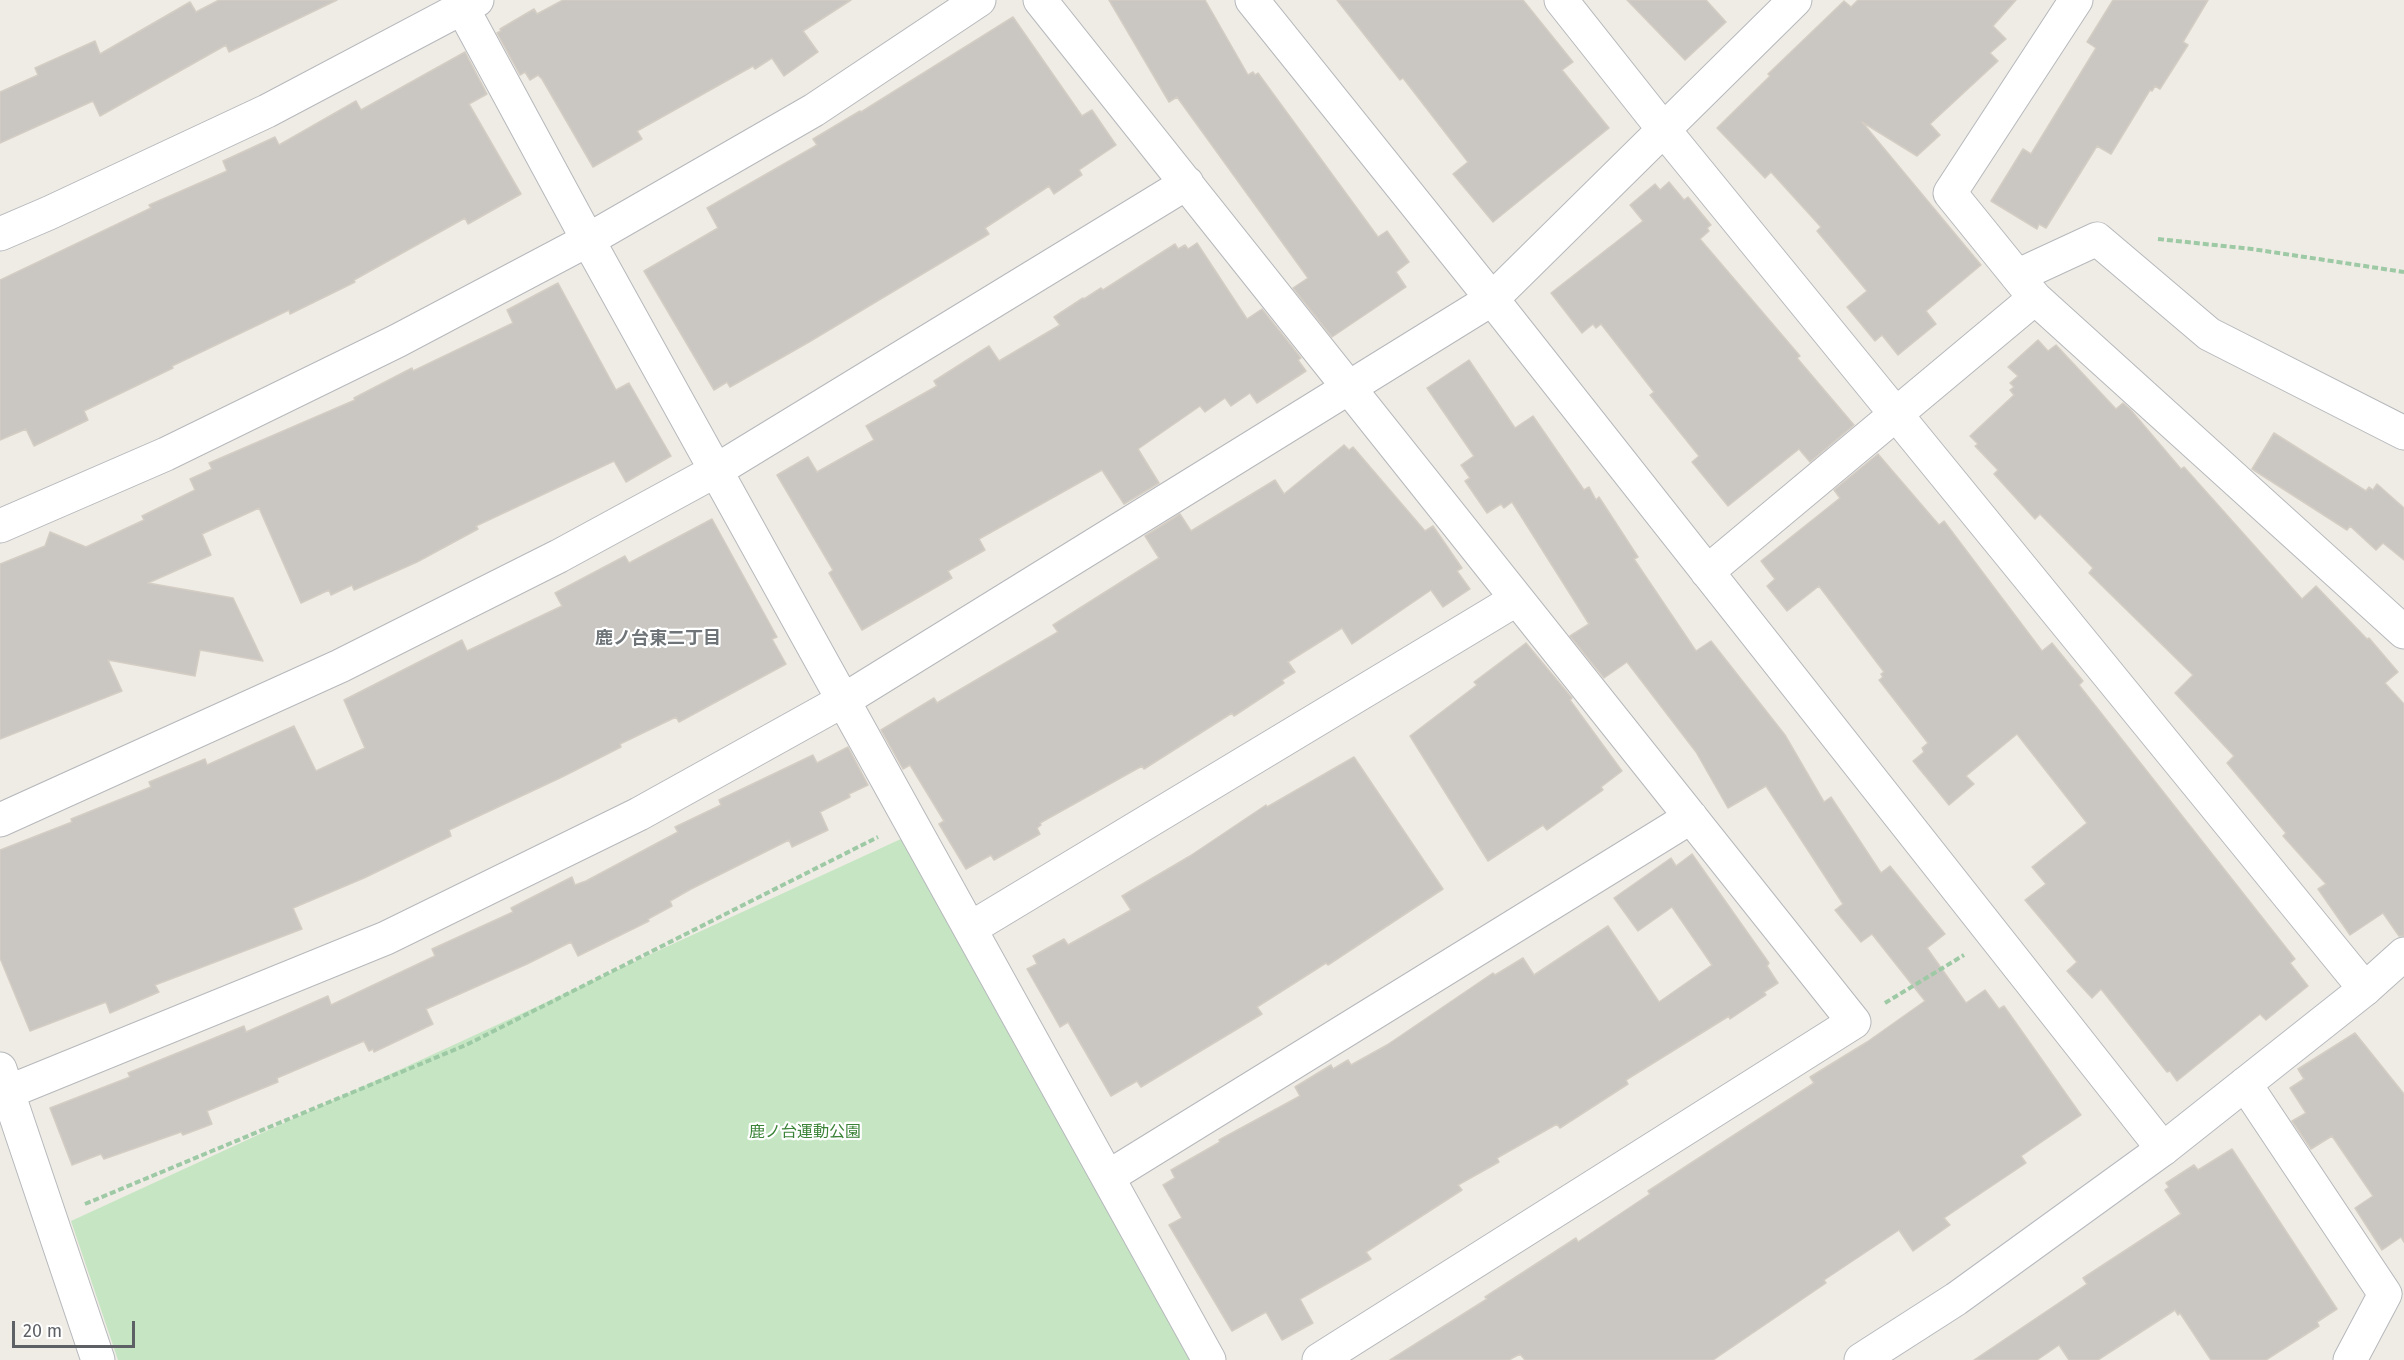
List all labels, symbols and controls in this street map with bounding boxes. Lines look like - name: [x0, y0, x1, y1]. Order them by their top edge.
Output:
- district label: 鹿ノ台東二丁目: [595, 628, 721, 650]
- park label: 鹿ノ台運動公園: [749, 1123, 861, 1143]
- scale bar: [15, 1309, 138, 1347]
- text: 20 m: [23, 1320, 62, 1342]

